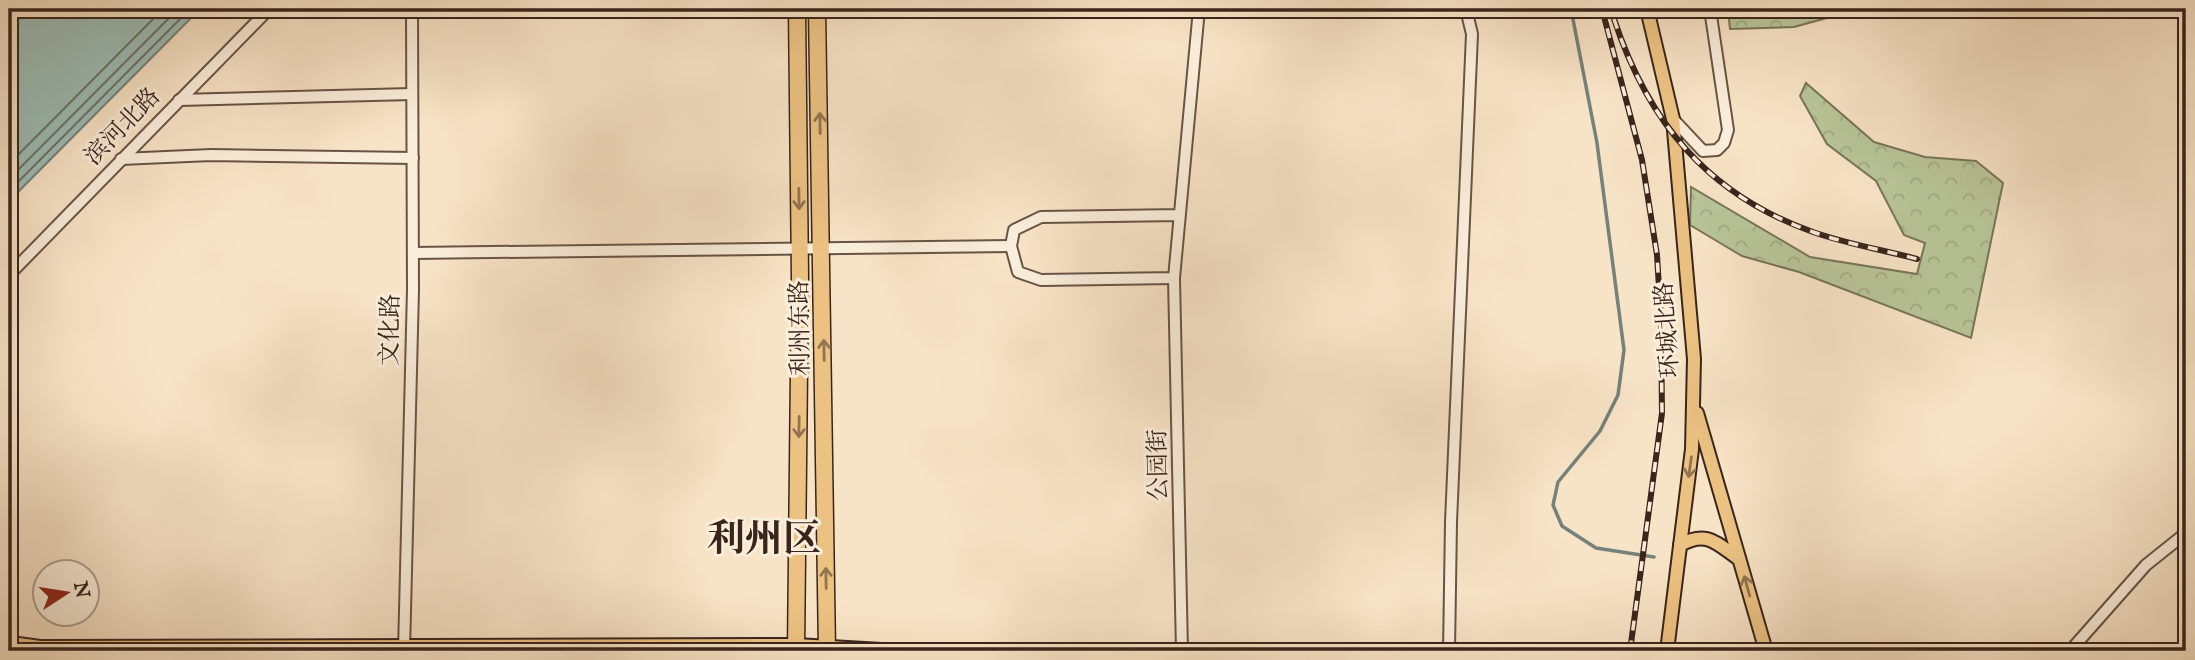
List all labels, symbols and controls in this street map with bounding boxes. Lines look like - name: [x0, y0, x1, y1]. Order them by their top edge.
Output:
- street label: 滨河北路: [79, 82, 167, 172]
- one-way arrow: [814, 111, 827, 134]
- one-way arrow: [793, 188, 806, 211]
- street label: 利州东路: [785, 280, 817, 376]
- street label: 环城北路: [1649, 281, 1687, 379]
- street label: 文化路: [375, 294, 407, 366]
- one-way arrow: [817, 339, 831, 362]
- one-way arrow: [792, 415, 806, 438]
- street label: 公园街: [1143, 429, 1175, 501]
- one-way arrow: [1683, 455, 1696, 478]
- district label: 利州区: [707, 517, 821, 565]
- north arrow: [32, 558, 102, 628]
- one-way arrow: [819, 566, 833, 589]
- one-way arrow: [1739, 575, 1752, 597]
- text: N: [67, 578, 94, 601]

